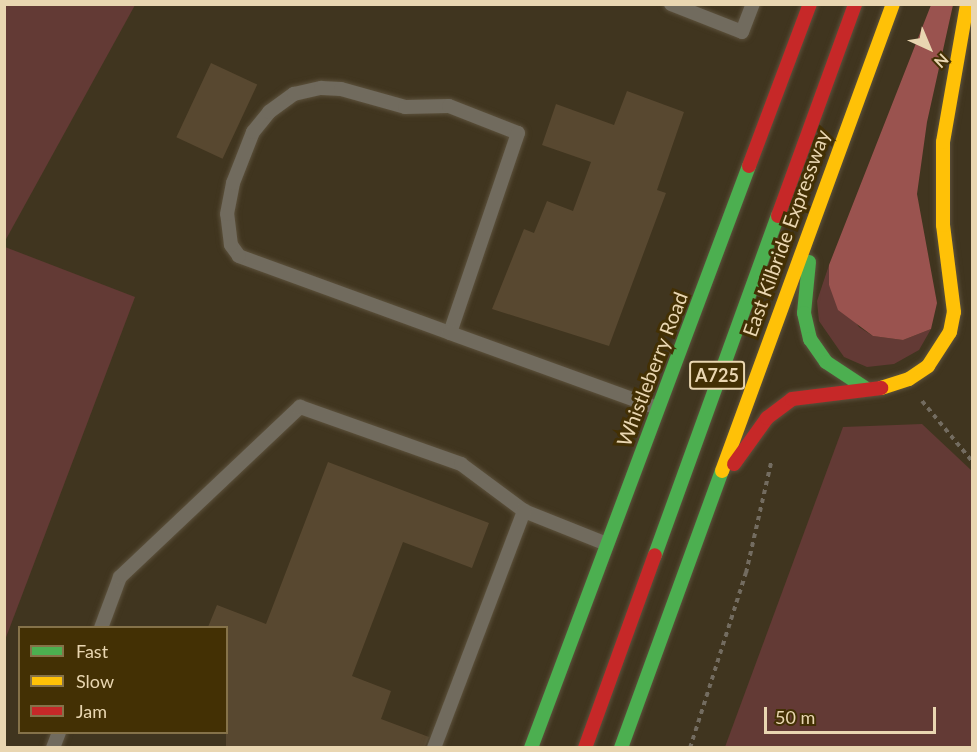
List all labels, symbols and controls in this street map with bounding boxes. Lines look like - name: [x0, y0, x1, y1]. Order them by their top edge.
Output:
- north arrow: [899, 18, 959, 78]
- text: N: [931, 50, 953, 72]
- street label: East Kilbride Expressway: [737, 126, 835, 340]
- street label: Whistleberry Road: [611, 288, 693, 450]
- road number: A725: [688, 360, 746, 390]
- legend: [18, 626, 228, 734]
- text: Fast: [76, 640, 108, 662]
- text: Slow: [76, 670, 114, 692]
- scale bar: [767, 695, 940, 733]
- text: Jam: [76, 700, 107, 722]
- text: 50 m: [775, 706, 815, 728]

